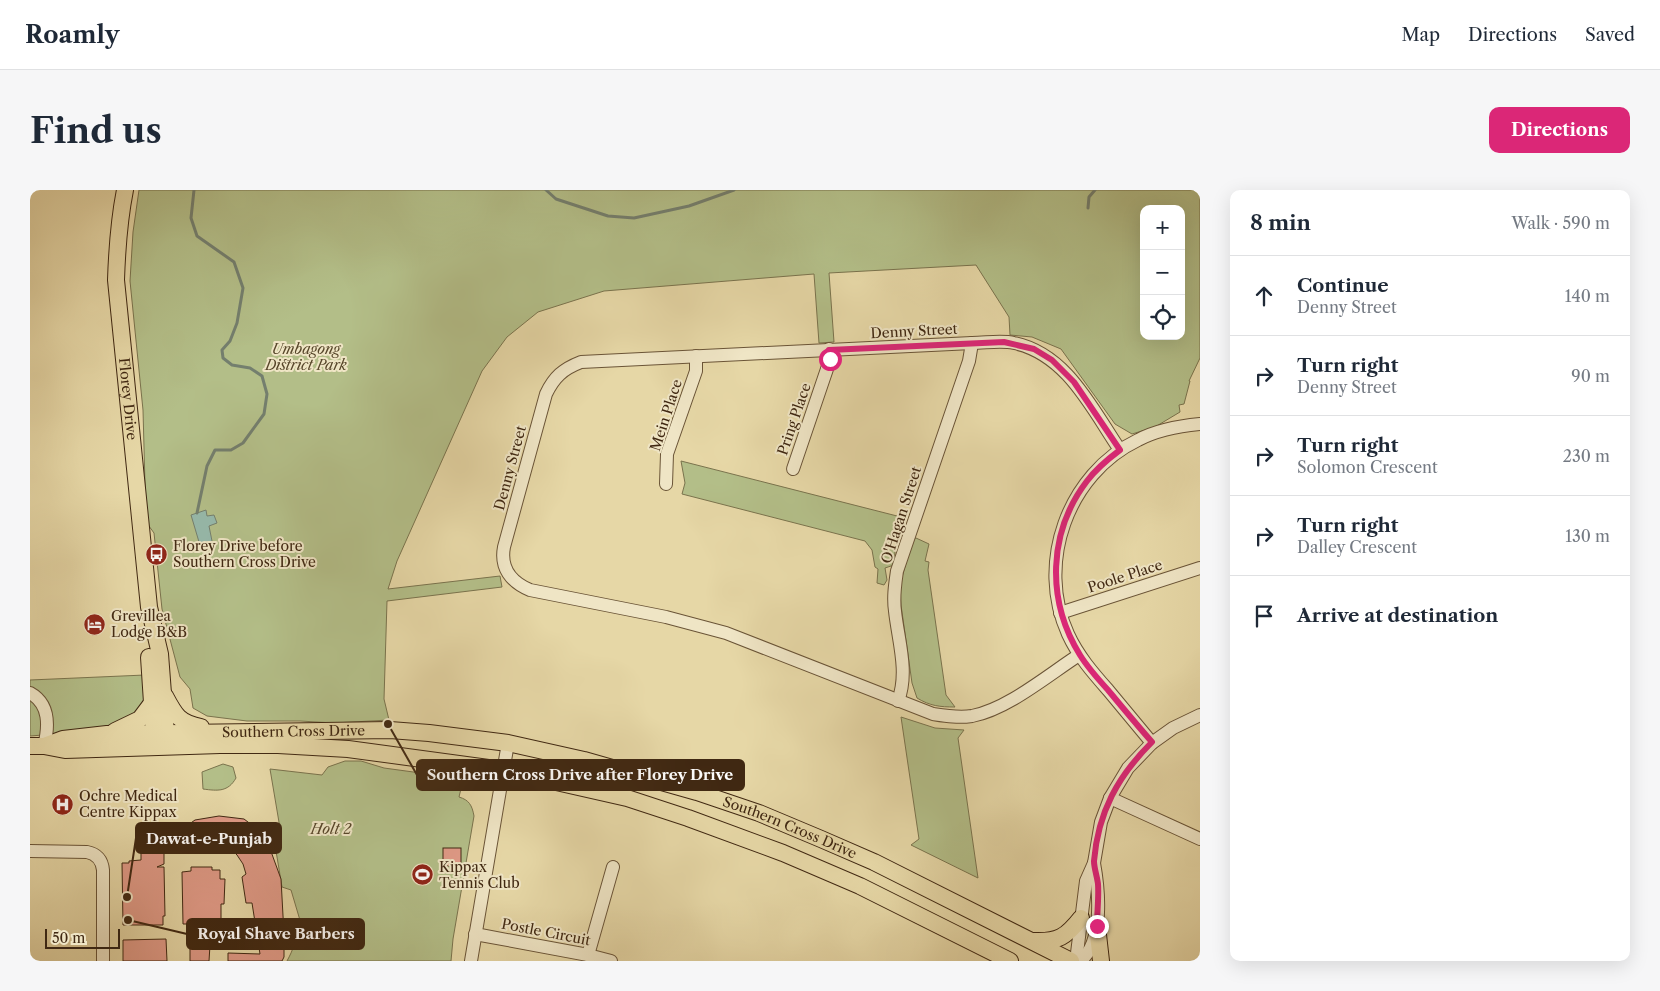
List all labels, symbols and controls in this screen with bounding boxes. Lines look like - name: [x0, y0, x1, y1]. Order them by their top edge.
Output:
- text: Roamly: [25, 20, 119, 49]
- text: Map: [1401, 24, 1440, 46]
- text: Directions: [1468, 24, 1557, 46]
- text: Saved: [1585, 24, 1635, 46]
- button: Directions: [1489, 107, 1630, 153]
- text: Find us: [30, 109, 162, 152]
- map controls: [1140, 205, 1185, 340]
- button: +: [1140, 205, 1185, 250]
- text: 8 min: [1250, 210, 1311, 235]
- text: Walk · 590 m: [1511, 213, 1610, 233]
- button: −: [1140, 250, 1185, 295]
- text: Continue: [1297, 274, 1389, 297]
- icon: ahead: [1250, 282, 1278, 310]
- text: 140 m: [1565, 286, 1610, 306]
- button: locate: [1140, 295, 1185, 340]
- text: Denny Street: [1297, 297, 1397, 317]
- street label: Denny Street: [870, 320, 958, 342]
- park label: Umbagong District Park: [264, 340, 348, 374]
- route start: [819, 348, 842, 371]
- text: Turn right: [1297, 354, 1398, 377]
- street label: Florey Drive: [115, 357, 141, 441]
- icon: right: [1250, 362, 1278, 390]
- text: 90 m: [1571, 366, 1610, 386]
- street label: Mein Place: [646, 377, 686, 453]
- text: Denny Street: [1297, 377, 1397, 397]
- street label: Pring Place: [773, 380, 815, 458]
- street label: Denny Street: [490, 424, 530, 512]
- text: Turn right: [1297, 434, 1398, 457]
- icon: right: [1250, 442, 1278, 470]
- text: 230 m: [1563, 446, 1610, 466]
- text: Solomon Crescent: [1297, 457, 1438, 477]
- street label: O'Hagan Street: [877, 464, 925, 566]
- text: Turn right: [1297, 514, 1398, 537]
- icon: right: [1250, 522, 1278, 550]
- text: 130 m: [1565, 526, 1610, 546]
- place label: Florey Drive before Southern Cross Drive: [173, 537, 316, 571]
- text: Dalley Crescent: [1297, 537, 1417, 557]
- bus stop icon: Florey Drive before Southern Cross Drive: [145, 542, 169, 566]
- street label: Poole Place: [1085, 555, 1165, 597]
- icon: arrive: [1250, 602, 1278, 630]
- text: Arrive at destination: [1297, 604, 1498, 627]
- place label: Grevillea Lodge B&B: [111, 607, 187, 641]
- hotel icon: Grevillea Lodge B&B: [83, 612, 107, 636]
- street label: Southern Cross Drive: [222, 721, 365, 741]
- callout: Southern Cross Drive after Florey Drive: [417, 760, 744, 790]
- text: Southern Cross Drive after Florey Drive: [427, 765, 733, 784]
- place label: Ochre Medical Centre Kippax: [79, 787, 177, 821]
- hospital icon: Ochre Medical Centre Kippax: [51, 792, 75, 816]
- street label: Southern Cross Drive: [720, 792, 860, 863]
- park label: Holt 2: [310, 820, 352, 838]
- callout: Dawat-e-Punjab: [136, 823, 281, 853]
- text: Dawat-e-Punjab: [146, 829, 272, 848]
- place label: Kippax Tennis Club: [439, 858, 520, 892]
- sports icon: Kippax Tennis Club: [411, 863, 435, 887]
- street label: Postle Circuit: [500, 915, 592, 949]
- route end: [1086, 915, 1109, 938]
- callout: Royal Shave Barbers: [187, 919, 364, 949]
- text: Royal Shave Barbers: [197, 924, 355, 943]
- scale bar: [45, 926, 120, 949]
- text: 50 m: [52, 929, 85, 947]

